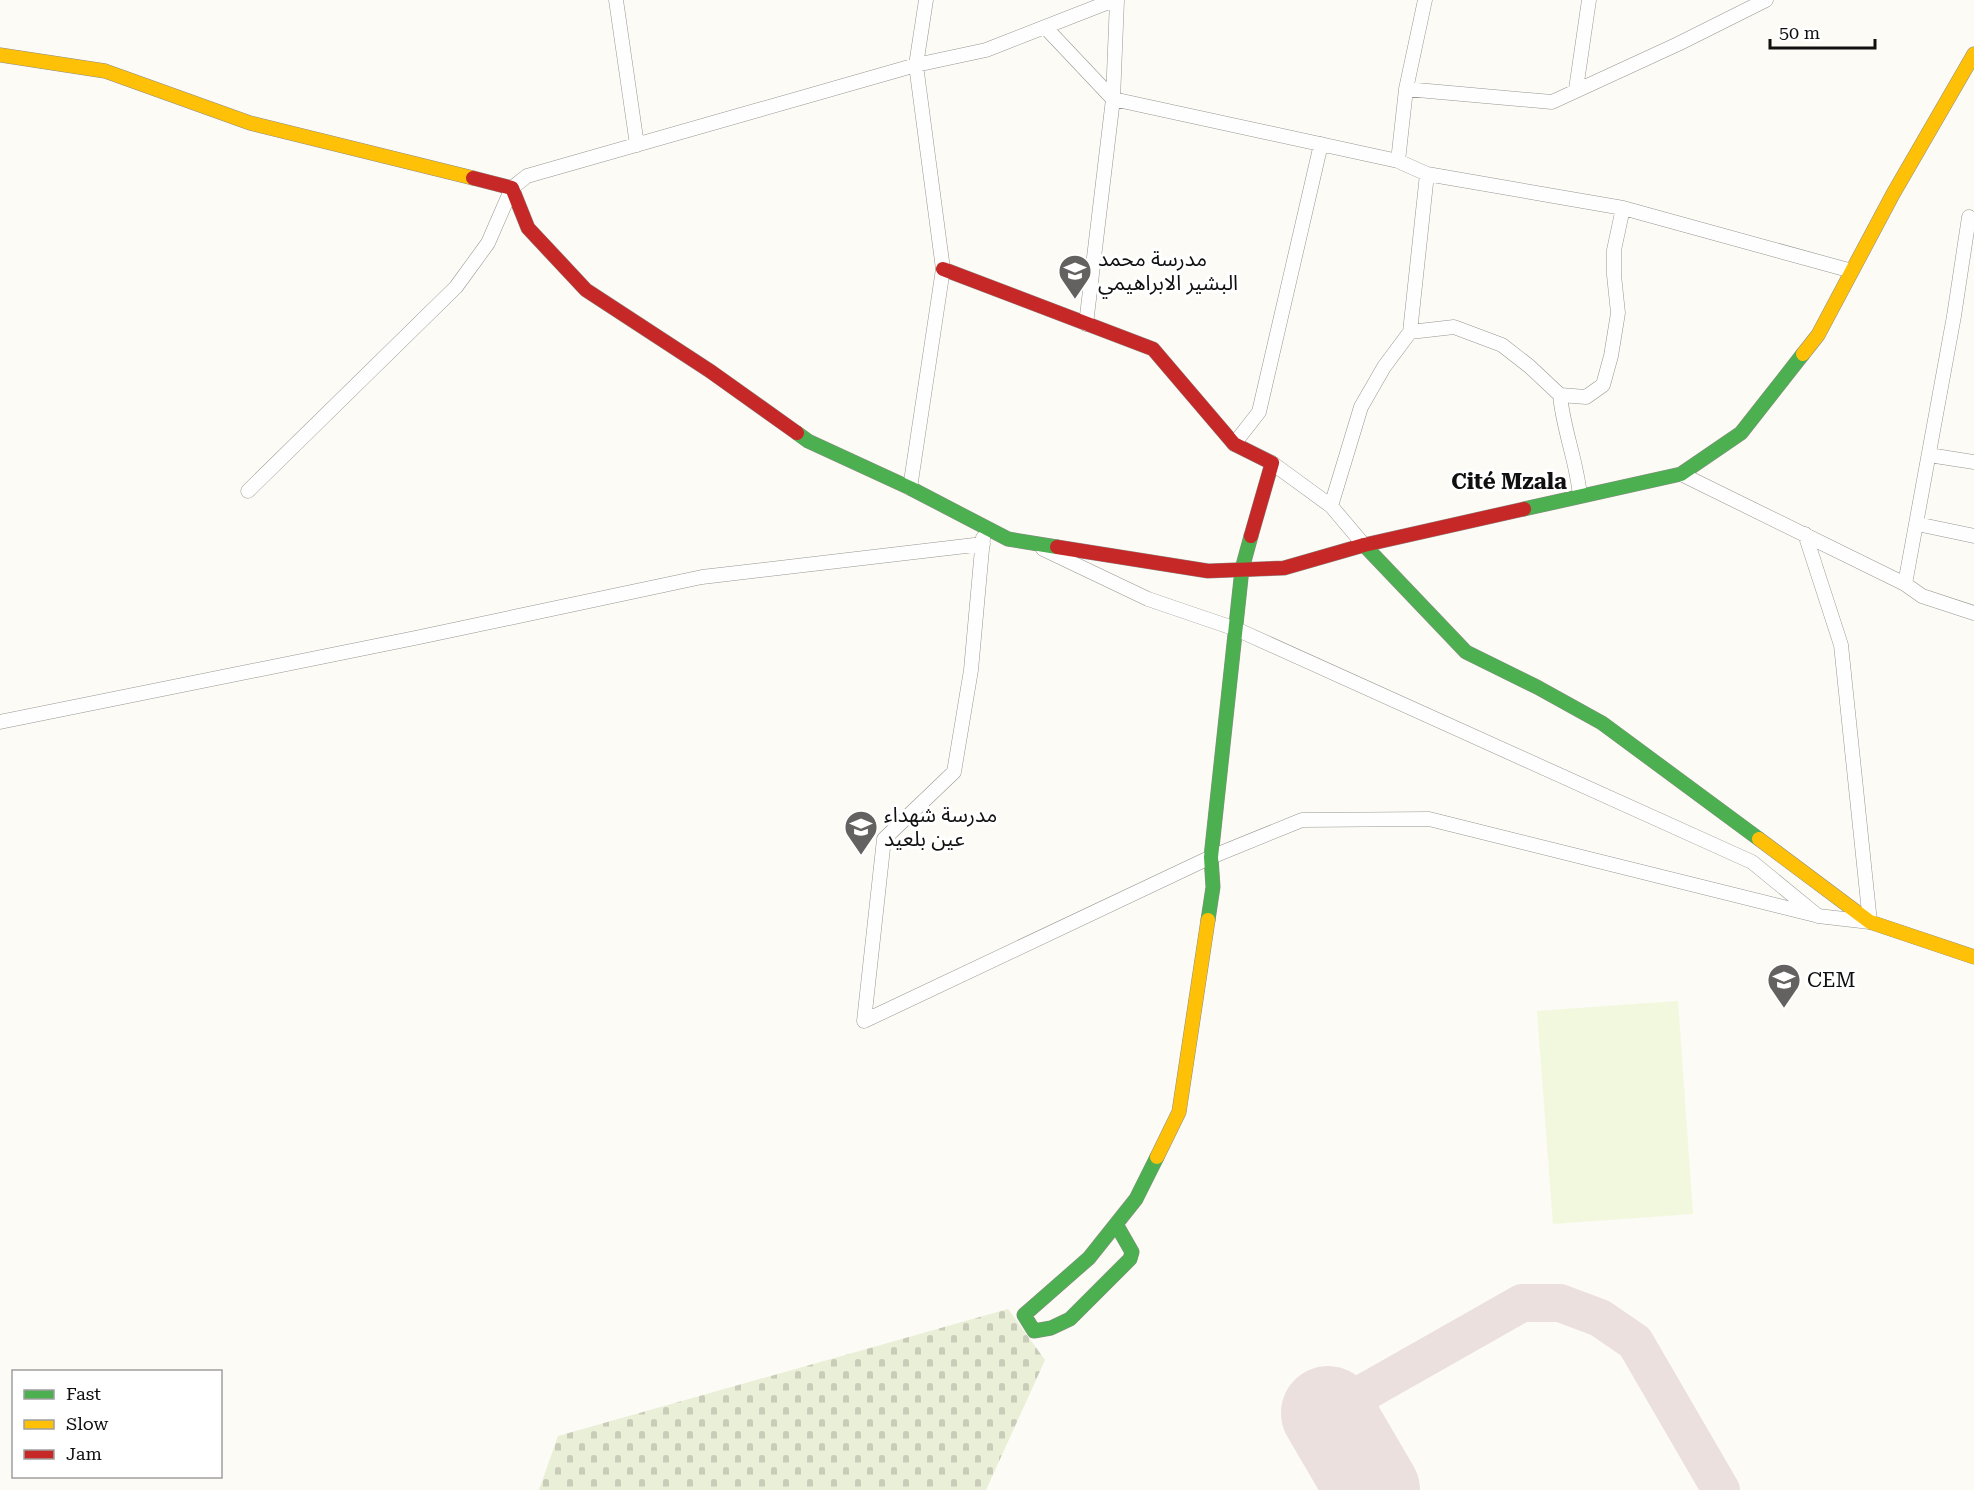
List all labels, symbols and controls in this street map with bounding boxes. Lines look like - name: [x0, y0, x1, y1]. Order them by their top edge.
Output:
- scale bar: [1770, 12, 1875, 50]
- text: 50 m: [1779, 22, 1820, 43]
- place label: مدرسة محمد البشير الابراهيمي: [1098, 247, 1238, 299]
- school or university icon: مدرسة محمد البشير الابراهيمي: [1057, 253, 1093, 300]
- district label: Cité Mzala: [1451, 469, 1567, 494]
- place label: مدرسة شهداء عين بلعيد: [884, 803, 997, 851]
- school or university icon: مدرسة شهداء عين بلعيد: [843, 809, 879, 856]
- school or university icon: CEM: [1766, 962, 1802, 1009]
- place label: CEM: [1807, 968, 1856, 992]
- legend: [12, 1370, 222, 1478]
- text: Fast: [66, 1383, 101, 1404]
- text: Slow: [66, 1413, 108, 1434]
- text: Jam: [66, 1443, 102, 1464]

